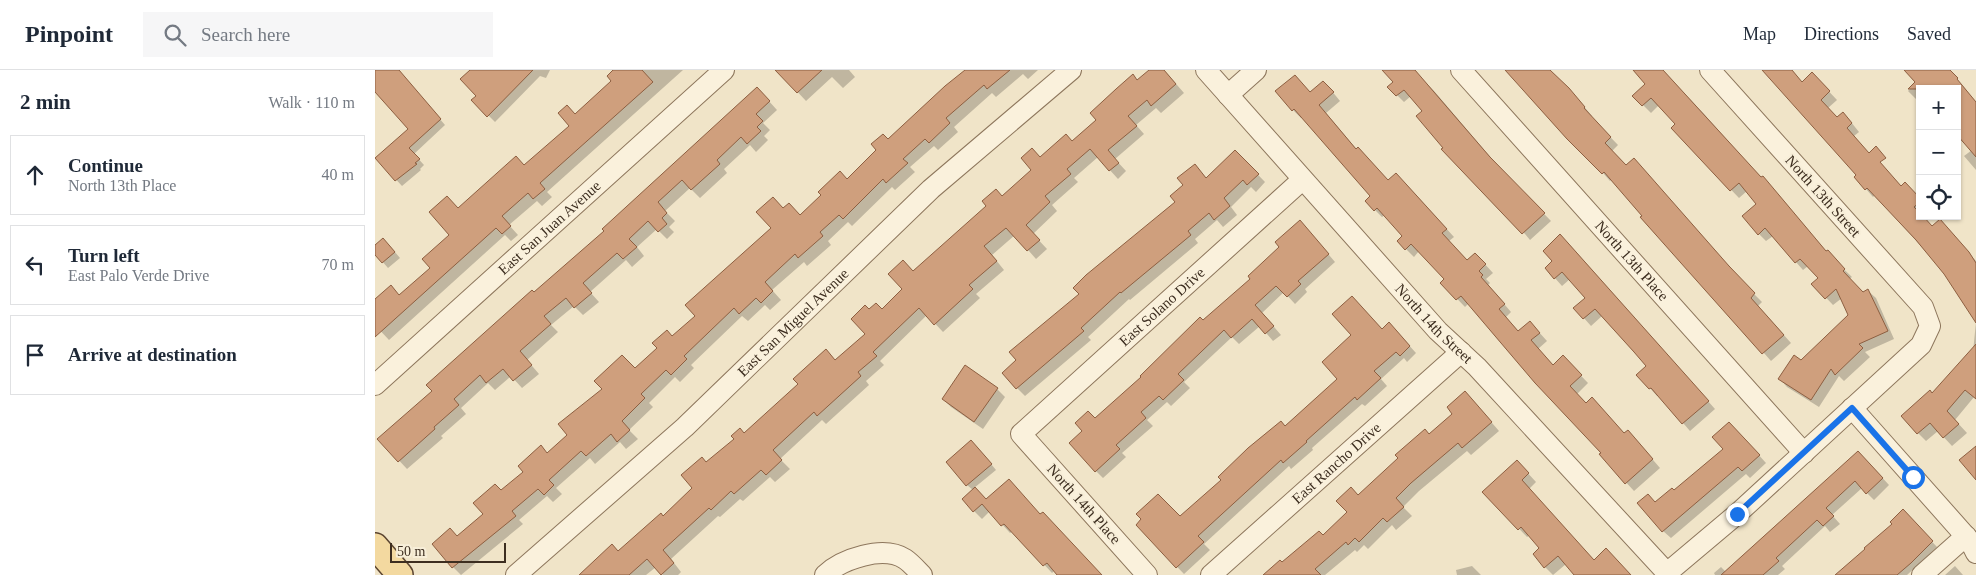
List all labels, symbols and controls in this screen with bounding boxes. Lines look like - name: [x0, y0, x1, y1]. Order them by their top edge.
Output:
- search box: [143, 12, 493, 57]
- text: Pinpoint: [25, 21, 113, 47]
- icon: search: [161, 21, 189, 49]
- text: Search here: [201, 24, 290, 45]
- text: Map: [1743, 24, 1776, 44]
- text: Directions: [1804, 24, 1879, 44]
- text: Saved: [1907, 24, 1951, 44]
- map controls: [1916, 85, 1961, 220]
- button: +: [1916, 85, 1961, 130]
- text: 2 min: [20, 90, 71, 114]
- text: Walk · 110 m: [268, 94, 355, 111]
- button: −: [1916, 130, 1961, 175]
- street label: North 13th Street: [1782, 152, 1864, 241]
- text: Continue: [68, 155, 143, 176]
- icon: ahead: [21, 161, 49, 189]
- text: 40 m: [322, 166, 354, 183]
- button: locate: [1916, 175, 1961, 220]
- text: North 13th Place: [68, 177, 176, 194]
- street label: East San Juan Avenue: [495, 177, 604, 278]
- street label: North 13th Place: [1592, 217, 1672, 304]
- text: Turn left: [68, 245, 140, 266]
- icon: left: [21, 251, 49, 279]
- text: 70 m: [322, 256, 354, 273]
- street label: East Solano Drive: [1116, 264, 1208, 349]
- street label: East San Miguel Avenue: [734, 265, 852, 380]
- text: East Palo Verde Drive: [68, 267, 209, 284]
- street label: North 14th Street: [1392, 281, 1476, 367]
- icon: arrive: [21, 341, 49, 369]
- text: Arrive at destination: [68, 344, 237, 365]
- street label: East Rancho Drive: [1289, 419, 1384, 507]
- street label: North 14th Place: [1044, 461, 1124, 547]
- route start: [1902, 466, 1925, 489]
- route end: [1726, 503, 1749, 526]
- scale bar: [390, 540, 506, 563]
- text: 50 m: [397, 544, 425, 559]

